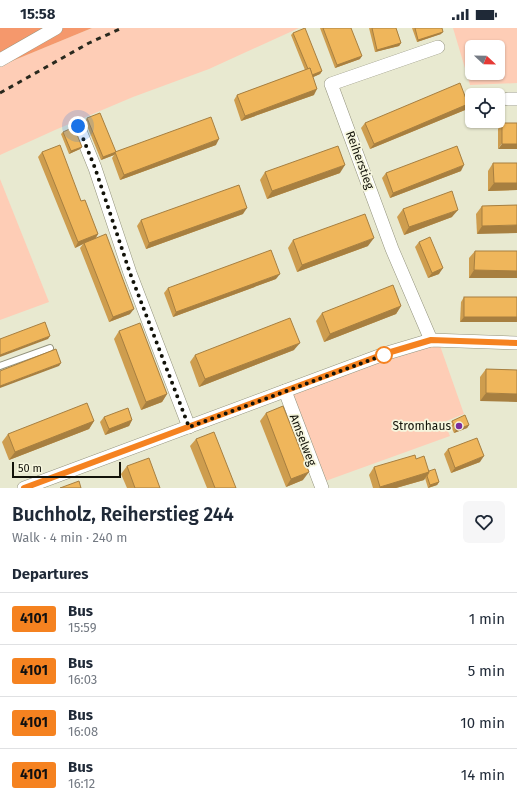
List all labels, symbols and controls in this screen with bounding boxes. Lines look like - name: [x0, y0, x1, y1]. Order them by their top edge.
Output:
- text: 15:58: [20, 5, 55, 23]
- north arrow: [465, 40, 505, 80]
- map controls: [465, 40, 505, 128]
- button: locate: [465, 88, 505, 128]
- your location: [68, 116, 88, 136]
- street label: Reiherstieg: [343, 129, 377, 192]
- unlabelled marker: [375, 346, 393, 364]
- street label: Amselweg: [287, 412, 320, 469]
- place label: Stromhaus: [392, 419, 451, 433]
- marker: Stromhaus: [454, 421, 464, 431]
- scale bar: [12, 460, 121, 479]
- text: 50 m: [18, 462, 42, 475]
- button: heart: [463, 501, 505, 543]
- text: Buchholz, Reiherstieg 244: [12, 503, 234, 526]
- text: Walk · 4 min · 240 m: [12, 530, 127, 545]
- text: Departures: [12, 565, 89, 583]
- text: Bus: [68, 602, 93, 620]
- text: 4101: [20, 610, 48, 627]
- text: 1 min: [469, 610, 505, 628]
- text: 15:59: [68, 620, 96, 635]
- text: Bus: [68, 654, 93, 672]
- text: 4101: [20, 662, 48, 679]
- text: 5 min: [468, 662, 505, 680]
- text: 16:03: [68, 672, 97, 687]
- text: Bus: [68, 706, 93, 724]
- text: 4101: [20, 714, 48, 731]
- text: 10 min: [460, 714, 505, 732]
- text: 16:08: [68, 724, 98, 739]
- text: Bus: [68, 758, 93, 776]
- text: 4101: [20, 766, 48, 783]
- text: 14 min: [461, 766, 505, 784]
- text: 16:12: [68, 776, 95, 791]

